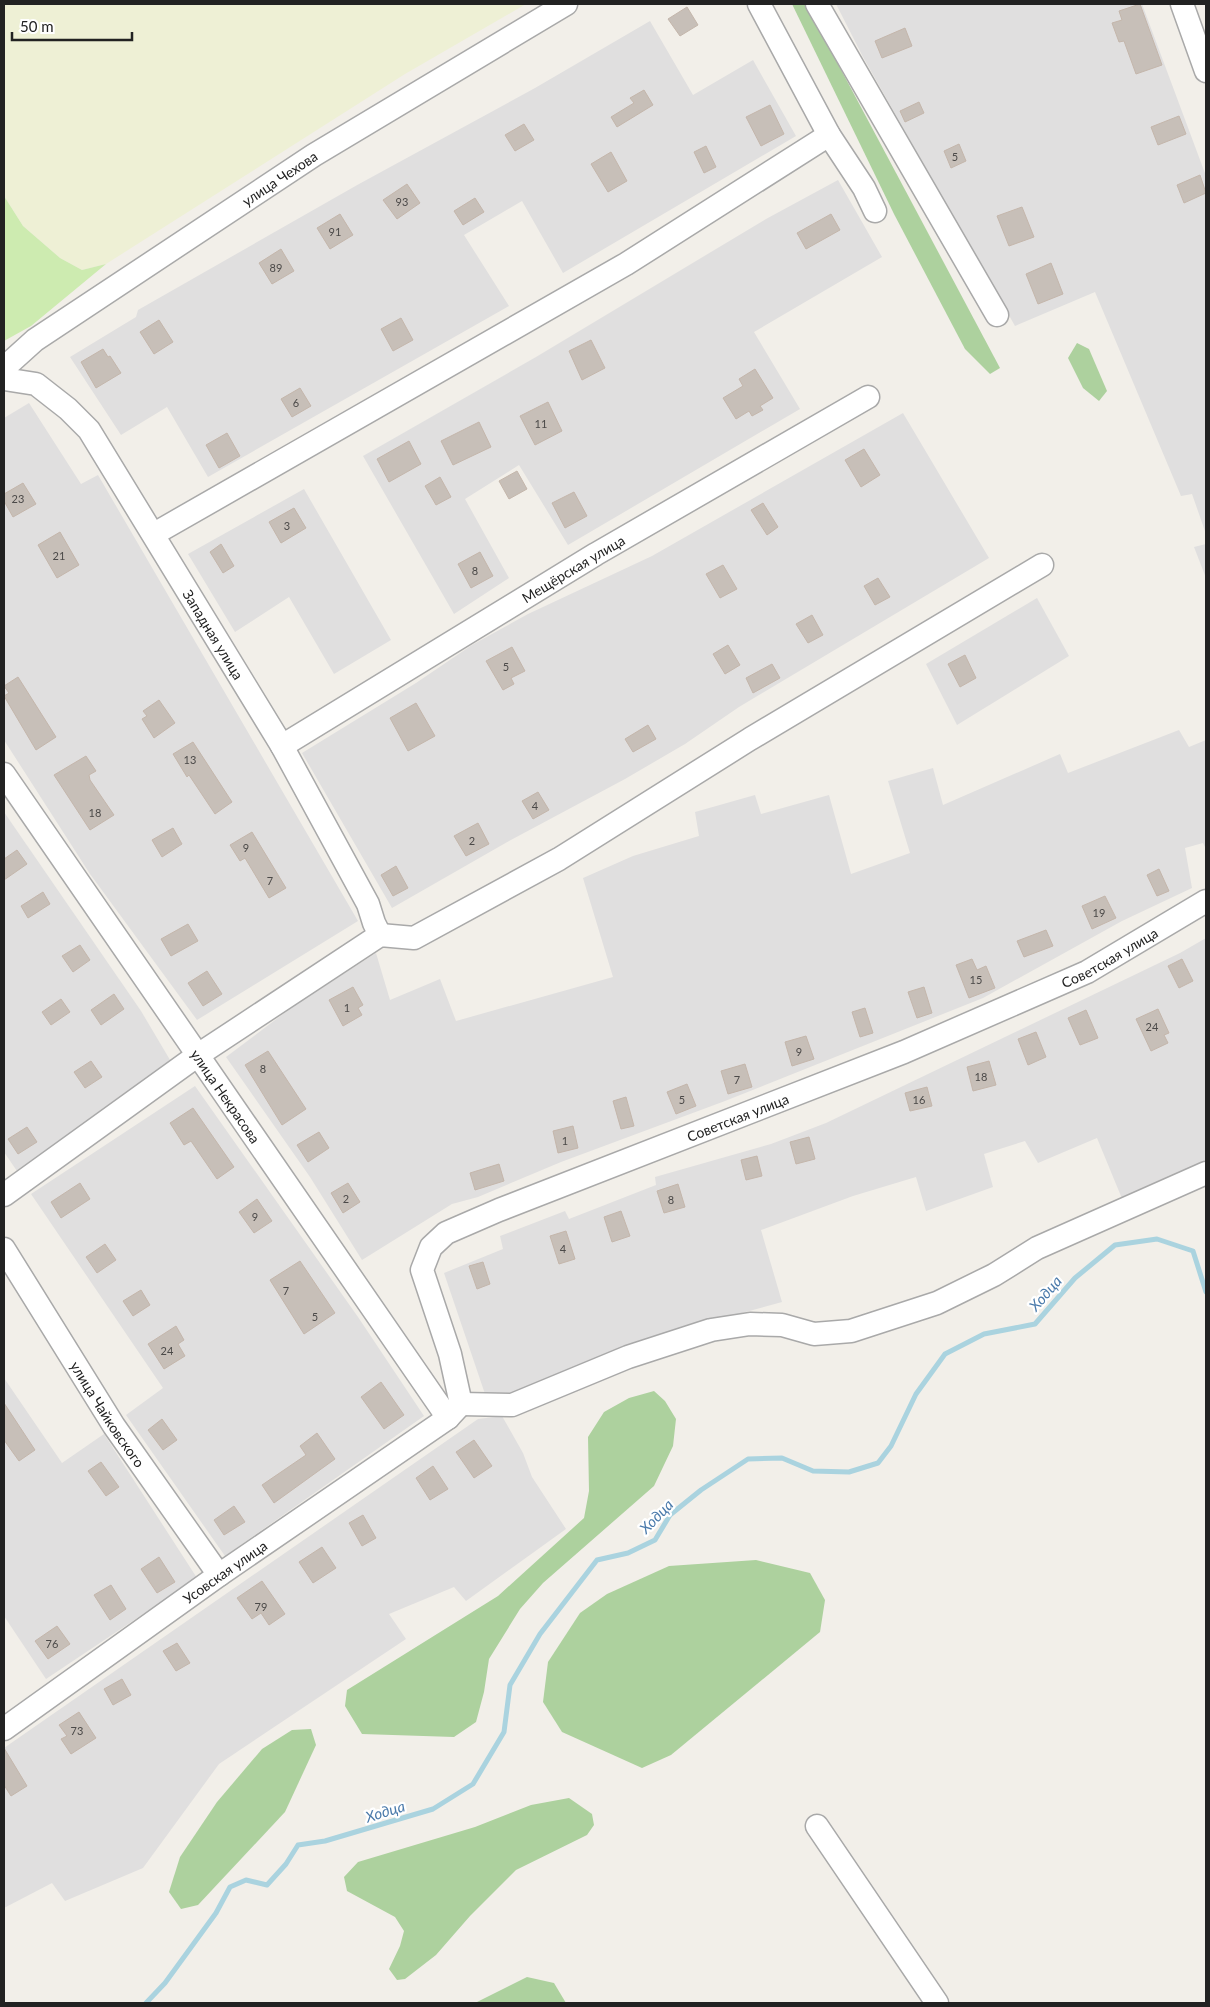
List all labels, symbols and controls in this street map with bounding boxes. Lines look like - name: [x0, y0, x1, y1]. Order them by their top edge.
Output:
- scale bar: [12, 10, 132, 42]
- text: 50 m: [20, 17, 54, 35]
- street label: улица Чехова: [239, 147, 320, 209]
- house number: 5: [952, 150, 958, 163]
- house number: 93: [396, 195, 408, 208]
- house number: 91: [329, 225, 341, 238]
- house number: 89: [270, 261, 282, 274]
- house number: 6: [293, 396, 299, 409]
- house number: 11: [535, 417, 547, 430]
- house number: 23: [12, 492, 24, 505]
- house number: 3: [284, 519, 290, 532]
- street label: Мещёрская улица: [519, 531, 628, 606]
- house number: 21: [53, 549, 65, 562]
- house number: 8: [472, 564, 478, 577]
- street label: Западная улица: [180, 586, 248, 682]
- house number: 5: [503, 660, 509, 673]
- house number: 13: [184, 753, 196, 766]
- house number: 4: [532, 799, 539, 812]
- house number: 18: [89, 806, 101, 819]
- house number: 2: [469, 834, 475, 847]
- house number: 9: [243, 841, 249, 854]
- house number: 7: [267, 874, 273, 887]
- house number: 19: [1093, 906, 1105, 919]
- street label: Советская улица: [1059, 923, 1161, 991]
- house number: 15: [970, 973, 982, 986]
- house number: 1: [344, 1001, 350, 1014]
- house number: 24: [1146, 1020, 1159, 1033]
- house number: 9: [796, 1045, 802, 1058]
- street label: улица Некрасова: [188, 1046, 264, 1146]
- house number: 8: [260, 1062, 266, 1075]
- house number: 18: [975, 1070, 987, 1083]
- house number: 7: [734, 1073, 740, 1086]
- street label: Советская улица: [684, 1089, 791, 1144]
- house number: 5: [679, 1093, 685, 1106]
- house number: 16: [913, 1093, 925, 1106]
- house number: 1: [562, 1134, 568, 1147]
- house number: 2: [343, 1192, 349, 1205]
- house number: 8: [668, 1193, 674, 1206]
- house number: 9: [252, 1210, 258, 1223]
- house number: 4: [560, 1242, 567, 1255]
- water label: Ходца: [1024, 1272, 1065, 1315]
- house number: 7: [283, 1284, 289, 1297]
- house number: 5: [312, 1310, 318, 1323]
- house number: 24: [161, 1344, 174, 1357]
- street label: улица Чайковского: [67, 1358, 149, 1470]
- water label: Ходца: [635, 1495, 677, 1537]
- street label: Усовская улица: [179, 1536, 270, 1607]
- house number: 79: [255, 1600, 267, 1613]
- house number: 76: [46, 1637, 58, 1650]
- house number: 73: [71, 1724, 83, 1737]
- water label: Ходца: [362, 1796, 407, 1826]

